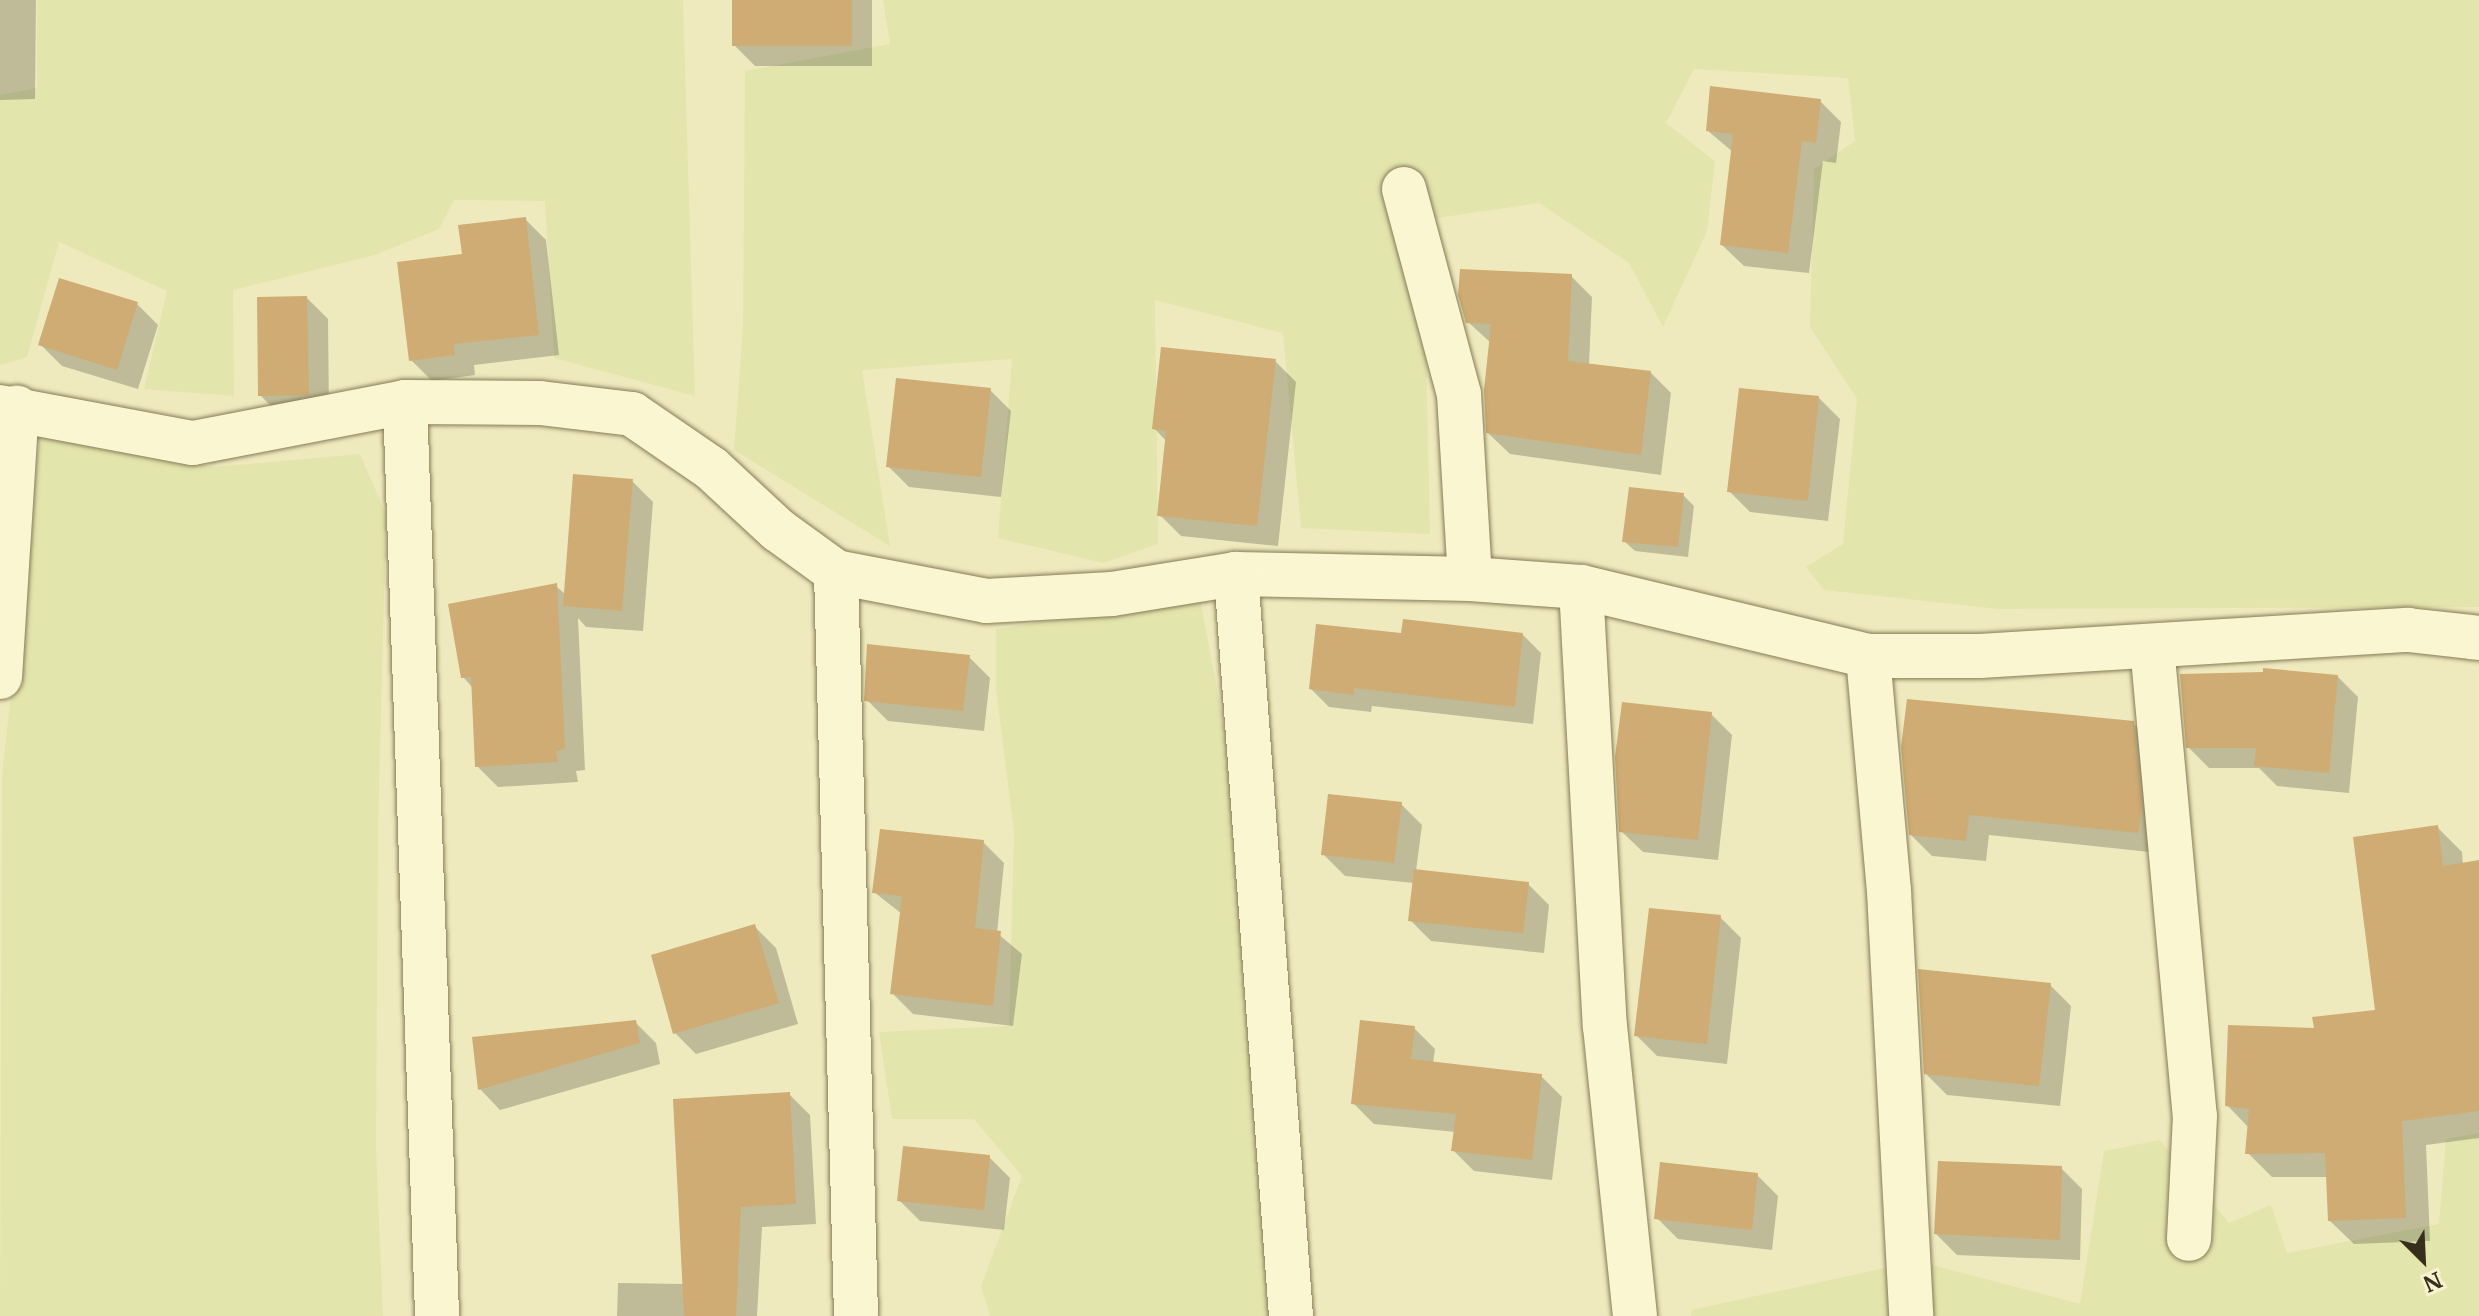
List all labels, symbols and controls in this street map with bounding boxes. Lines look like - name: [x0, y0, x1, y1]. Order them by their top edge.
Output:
- north arrow: [2383, 1220, 2463, 1300]
- text: N: [2419, 1266, 2446, 1298]

